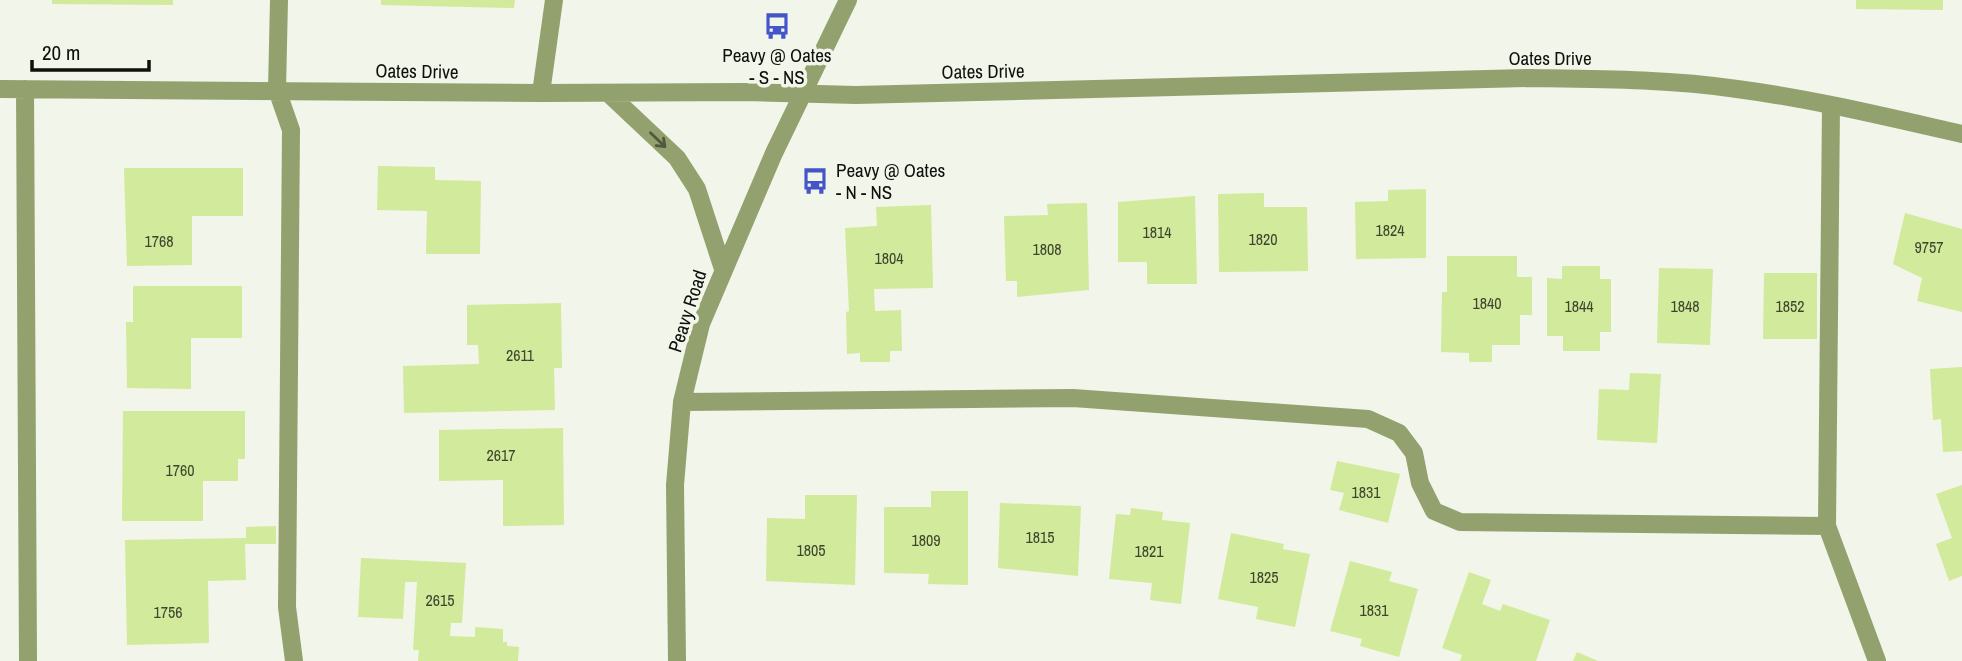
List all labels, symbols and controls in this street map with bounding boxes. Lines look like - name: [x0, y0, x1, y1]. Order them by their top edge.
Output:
- bus stop icon: Peavy @ Oates - S - NS: [762, 11, 792, 41]
- scale bar: [32, 28, 149, 72]
- text: 20 m: [42, 38, 80, 67]
- place label: Peavy @ Oates - S - NS: [722, 42, 832, 90]
- street label: Oates Drive: [1508, 45, 1592, 71]
- street label: Oates Drive: [375, 57, 459, 85]
- street label: Oates Drive: [941, 57, 1025, 85]
- one-way arrow: [649, 131, 666, 148]
- place label: Peavy @ Oates - N - NS: [836, 157, 946, 205]
- bus stop icon: Peavy @ Oates - N - NS: [800, 166, 830, 196]
- house number: 1824: [1375, 219, 1405, 241]
- house number: 1814: [1142, 221, 1172, 243]
- house number: 1820: [1248, 228, 1278, 250]
- house number: 1768: [144, 230, 174, 252]
- house number: 9757: [1914, 236, 1944, 258]
- house number: 1808: [1032, 238, 1062, 260]
- house number: 1804: [874, 247, 904, 269]
- street label: Peavy Road: [662, 267, 712, 355]
- house number: 1840: [1472, 292, 1502, 314]
- house number: 1844: [1564, 295, 1594, 317]
- house number: 1848: [1670, 295, 1700, 317]
- house number: 1852: [1775, 295, 1805, 317]
- house number: 2611: [506, 344, 535, 366]
- house number: 2617: [486, 444, 516, 466]
- house number: 1760: [165, 459, 195, 481]
- house number: 1831: [1351, 481, 1381, 503]
- house number: 1815: [1025, 526, 1055, 548]
- house number: 1809: [911, 529, 941, 551]
- house number: 1805: [796, 539, 826, 561]
- house number: 1821: [1134, 540, 1164, 562]
- house number: 1825: [1249, 566, 1279, 588]
- house number: 2615: [425, 589, 455, 611]
- house number: 1831: [1359, 599, 1389, 621]
- house number: 1756: [153, 601, 183, 623]

